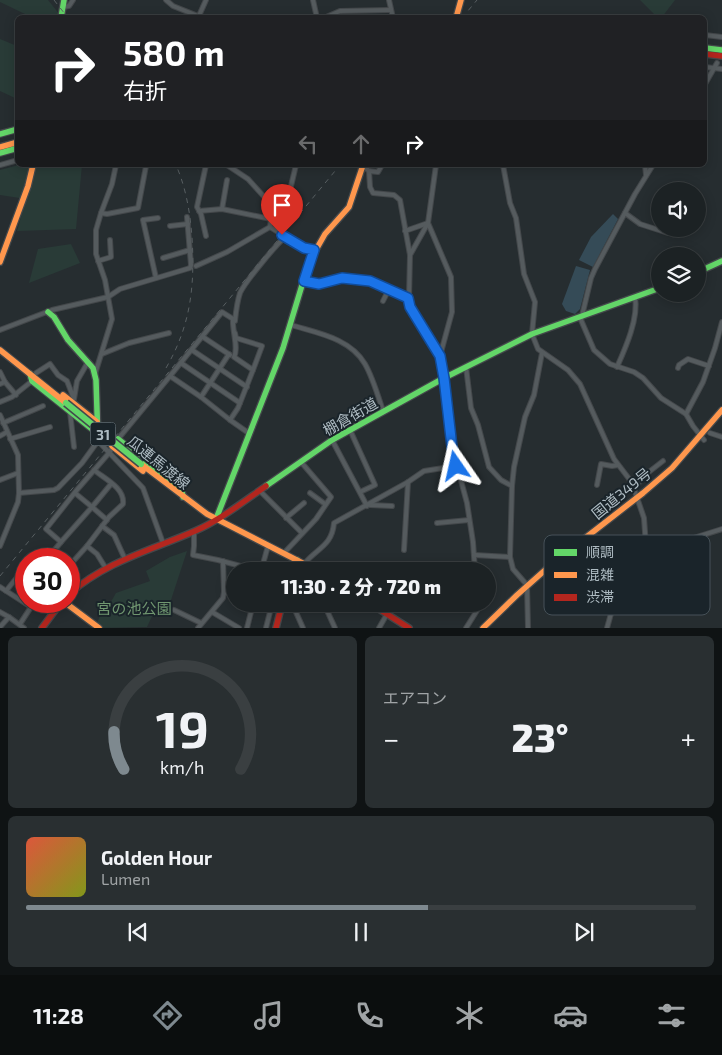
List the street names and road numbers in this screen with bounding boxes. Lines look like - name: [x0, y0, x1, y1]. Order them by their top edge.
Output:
- street label: 棚倉街道: [320, 393, 380, 439]
- road number: 31: [90, 422, 116, 446]
- street label: 瓜連馬渡線: [124, 431, 194, 493]
- street label: 国道349号: [588, 464, 654, 522]

